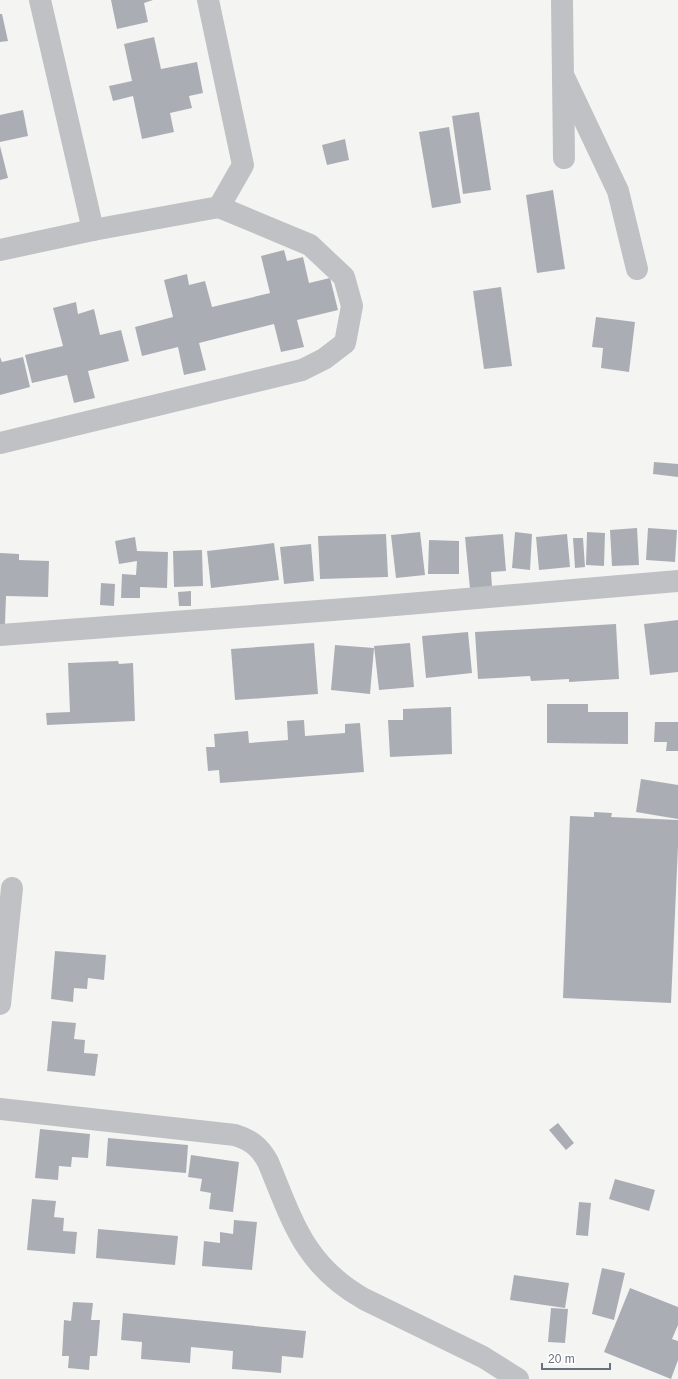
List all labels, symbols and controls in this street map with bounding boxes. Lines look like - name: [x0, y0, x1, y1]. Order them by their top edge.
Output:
- scale bar: [542, 1345, 610, 1371]
- text: 20 m: [548, 1352, 575, 1366]

